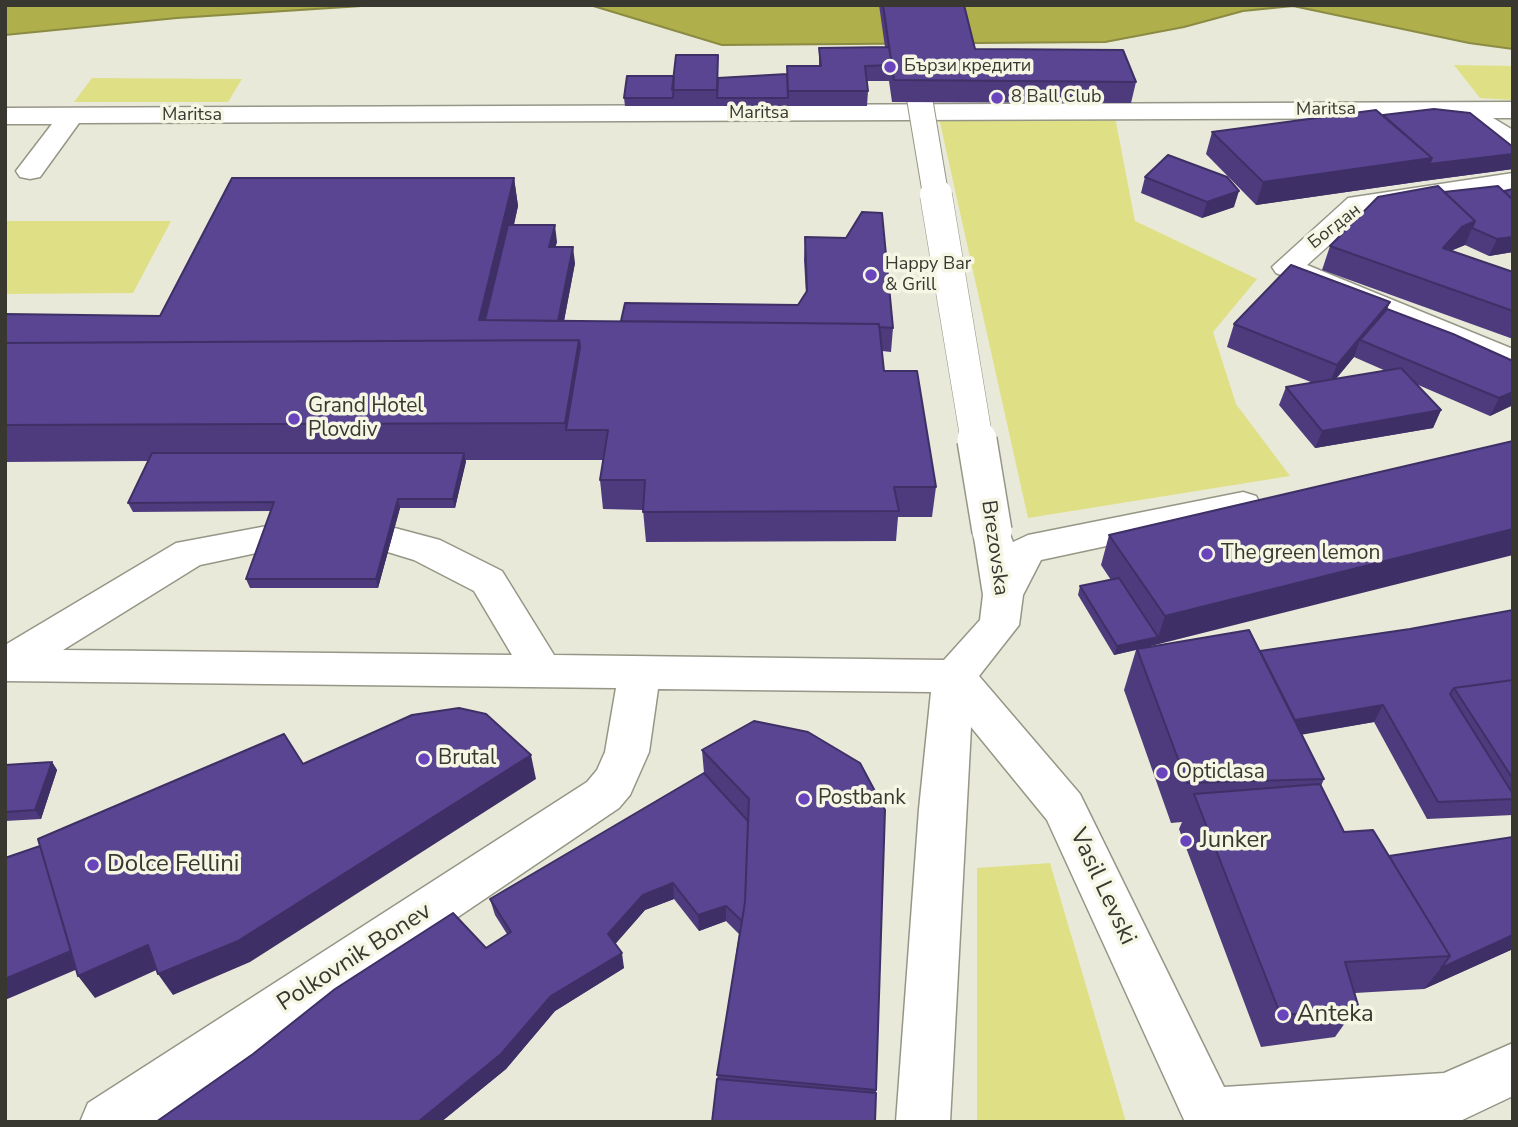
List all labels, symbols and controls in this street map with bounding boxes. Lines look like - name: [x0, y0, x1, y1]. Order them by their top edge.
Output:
- place label: Бързи кредити: [904, 56, 1031, 78]
- marker: Бързи кредити: [882, 59, 898, 75]
- place label: 8 Ball Club: [1011, 87, 1101, 109]
- marker: 8 Ball Club: [989, 90, 1005, 106]
- street label: Maritsa: [1296, 99, 1356, 121]
- street label: Maritsa: [729, 103, 789, 125]
- street label: Maritsa: [162, 105, 222, 127]
- street label: Богдан: [1304, 200, 1366, 254]
- place label: Happy Bar & Grill: [885, 254, 971, 296]
- marker: Happy Bar & Grill: [863, 267, 879, 283]
- place label: Grand Hotel Plovdiv: [308, 394, 424, 444]
- marker: Grand Hotel Plovdiv: [286, 411, 302, 427]
- street label: Brezovska: [975, 499, 1013, 597]
- place label: The green lemon: [1221, 541, 1380, 567]
- marker: The green lemon: [1199, 546, 1215, 562]
- place label: Brutal: [438, 746, 496, 772]
- marker: Brutal: [416, 751, 432, 767]
- place label: Opticlasa: [1176, 760, 1265, 786]
- marker: Opticlasa: [1154, 765, 1170, 781]
- place label: Postbank: [818, 786, 906, 812]
- marker: Postbank: [796, 791, 812, 807]
- street label: Vasil Levski: [1063, 824, 1141, 950]
- place label: Junker: [1200, 827, 1268, 855]
- marker: Junker: [1178, 833, 1194, 849]
- place label: Dolce Fellini: [107, 851, 239, 879]
- marker: Dolce Fellini: [85, 857, 101, 873]
- street label: Polkovnik Bonev: [273, 897, 437, 1019]
- place label: Anteka: [1297, 1001, 1374, 1029]
- marker: Anteka: [1275, 1007, 1291, 1023]

